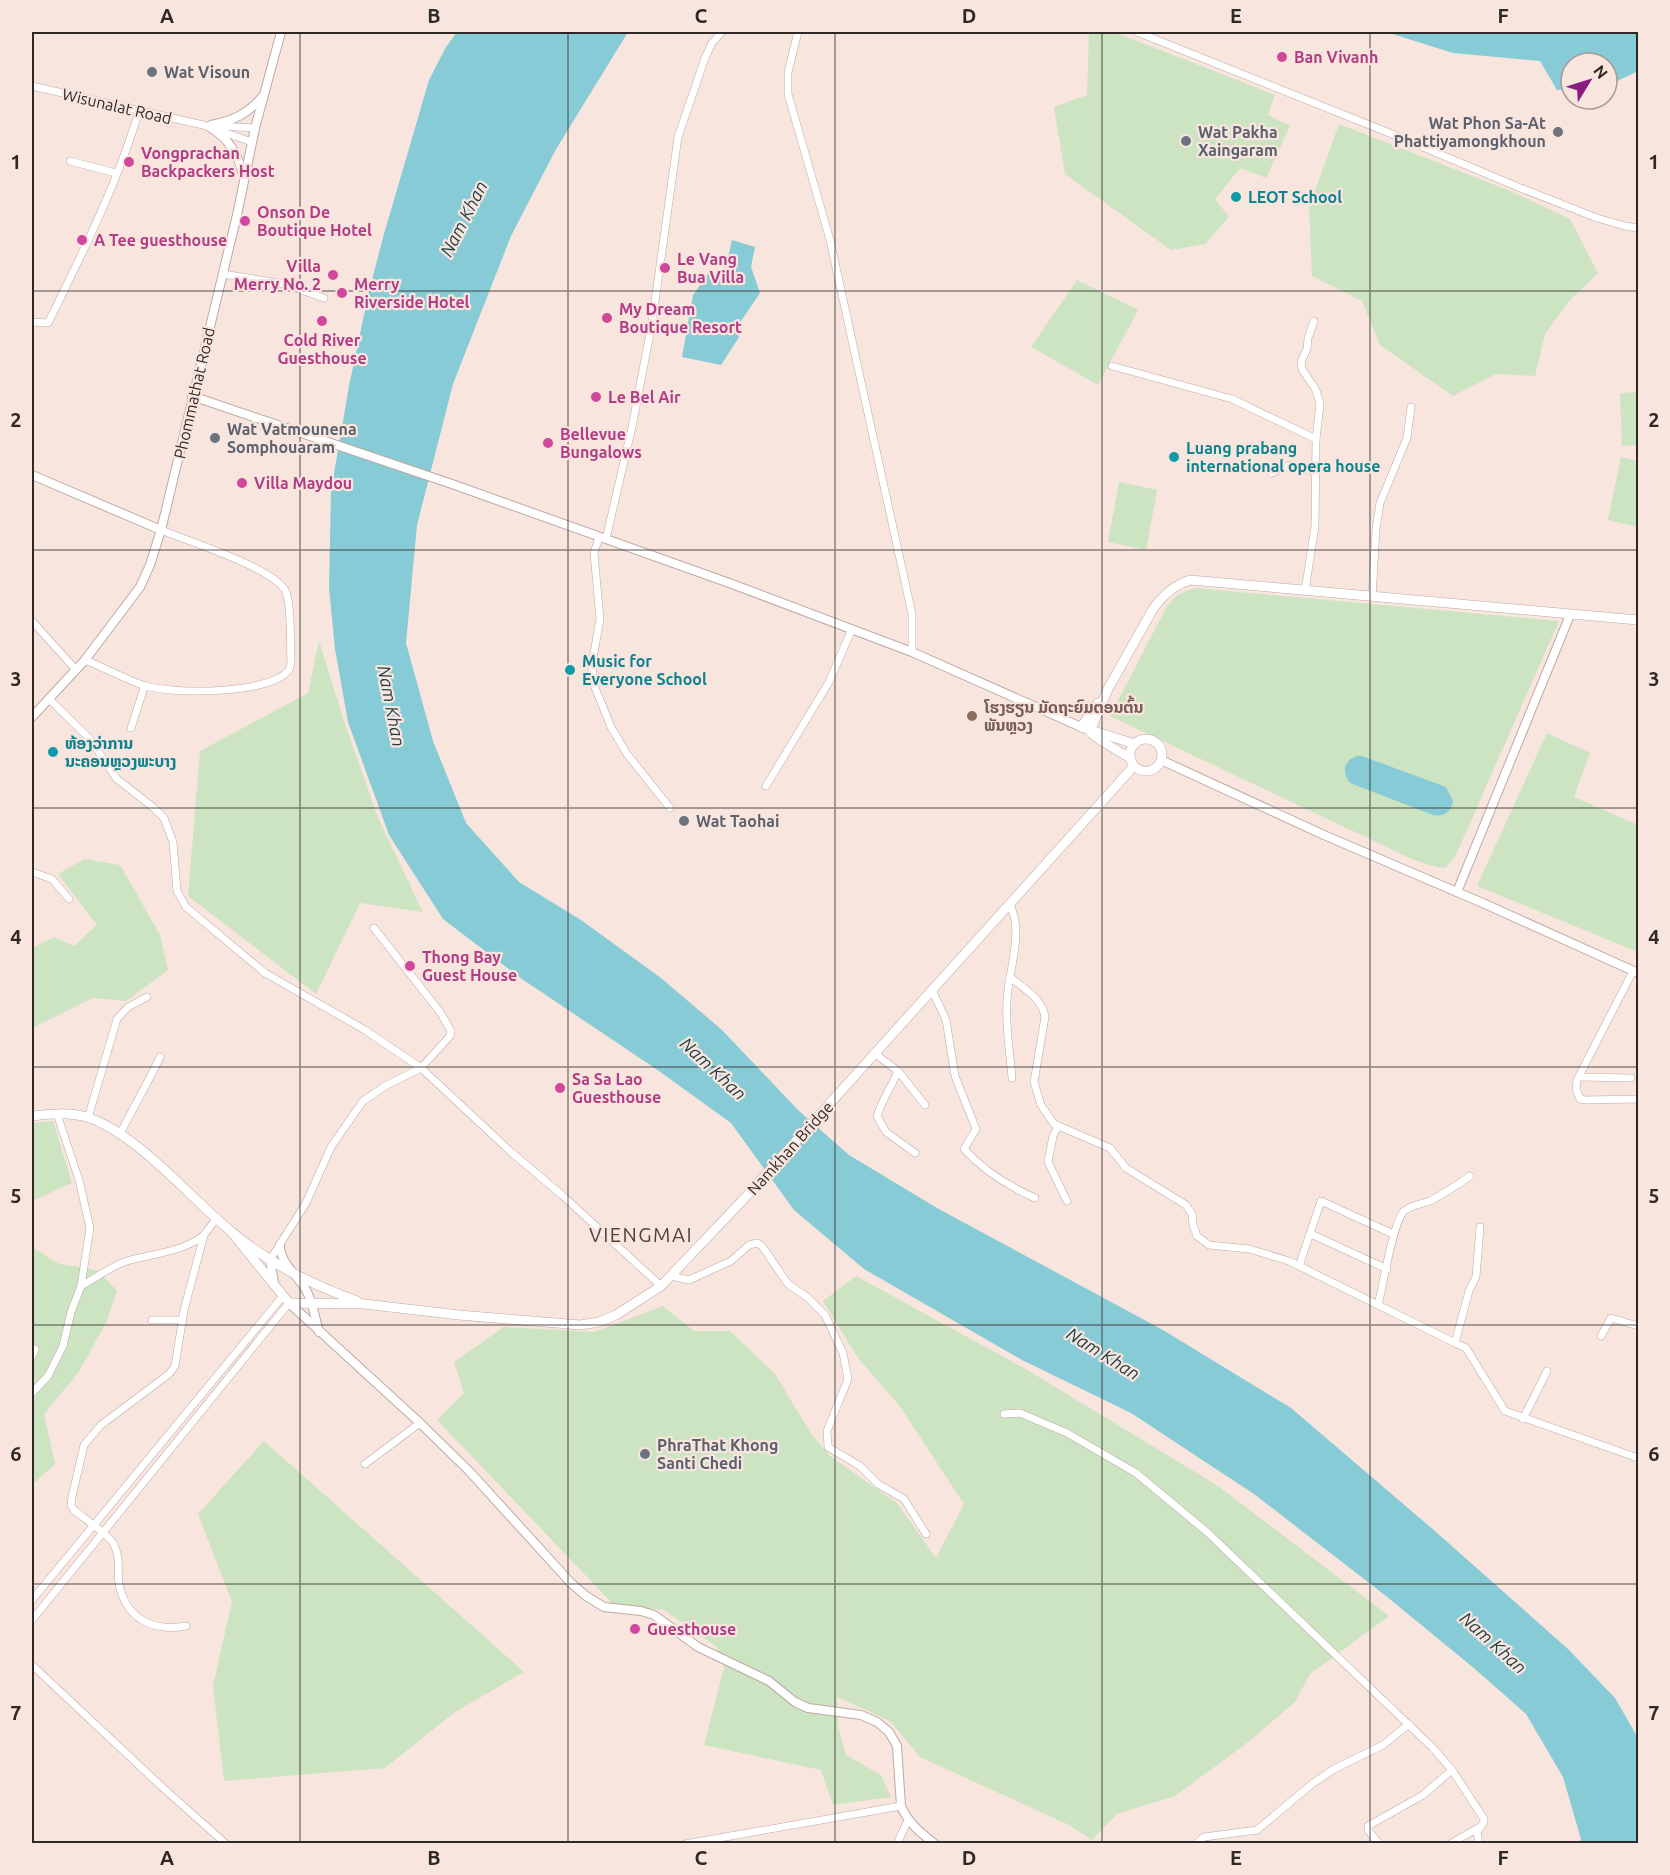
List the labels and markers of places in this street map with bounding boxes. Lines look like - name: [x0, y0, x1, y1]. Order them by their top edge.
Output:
- place label: Ban Vivanh: [1294, 48, 1378, 66]
- marker: Ban Vivanh: [1275, 50, 1289, 64]
- place label: Wat Visoun: [164, 63, 250, 81]
- marker: Wat Visoun: [145, 65, 159, 79]
- place label: Wat Phon Sa-At Phattiyamongkhoun: [1394, 114, 1546, 150]
- place label: Wat Pakha Xaingaram: [1198, 123, 1278, 159]
- marker: Wat Phon Sa-At Phattiyamongkhoun: [1551, 125, 1565, 139]
- marker: Wat Pakha Xaingaram: [1179, 134, 1193, 148]
- place label: Vongprachan Backpackers Host: [141, 144, 275, 180]
- marker: Vongprachan Backpackers Host: [122, 155, 136, 169]
- place label: LEOT School: [1248, 188, 1342, 206]
- marker: LEOT School: [1229, 190, 1243, 204]
- place label: Onson De Boutique Hotel: [257, 203, 372, 239]
- marker: Onson De Boutique Hotel: [238, 214, 252, 228]
- place label: A Tee guesthouse: [94, 231, 227, 249]
- marker: A Tee guesthouse: [75, 233, 89, 247]
- place label: Le Vang Bua Villa: [677, 250, 744, 286]
- place label: Villa Merry No. 2: [234, 257, 321, 293]
- marker: Le Vang Bua Villa: [658, 261, 672, 275]
- marker: Villa Merry No. 2: [326, 268, 340, 282]
- place label: Merry Riverside Hotel: [354, 275, 470, 311]
- marker: Merry Riverside Hotel: [335, 286, 349, 300]
- place label: My Dream Boutique Resort: [619, 300, 742, 336]
- marker: My Dream Boutique Resort: [600, 311, 614, 325]
- marker: Cold River Guesthouse: [315, 314, 329, 328]
- place label: Cold River Guesthouse: [277, 331, 367, 367]
- place label: Le Bel Air: [608, 388, 681, 406]
- marker: Le Bel Air: [589, 390, 603, 404]
- place label: Wat Vatmounena Somphouaram: [227, 420, 357, 456]
- place label: Bellevue Bungalows: [560, 425, 642, 461]
- marker: Wat Vatmounena Somphouaram: [208, 431, 222, 445]
- marker: Bellevue Bungalows: [541, 436, 555, 450]
- place label: Luang prabang international opera house: [1186, 439, 1380, 475]
- marker: Luang prabang international opera house: [1167, 450, 1181, 464]
- place label: Villa Maydou: [254, 474, 352, 492]
- marker: Villa Maydou: [235, 476, 249, 490]
- place label: Music for Everyone School: [582, 652, 707, 688]
- marker: Music for Everyone School: [563, 663, 577, 677]
- place label: ໂຮງຮຽນ ມັດຖະຍົມຕອນຕົ້ນ ພັນຫຼວງ: [983, 695, 1144, 735]
- marker: ໂຮງຮຽນ ມັດຖະຍົມຕອນຕົ້ນ ພັນຫຼວງ: [965, 709, 979, 723]
- place label: ຫ້ອງວ່າການ ນະຄອນຫຼວງພະບາງ: [65, 734, 176, 771]
- marker: ຫ້ອງວ່າການ ນະຄອນຫຼວງພະບາງ: [46, 745, 60, 759]
- place label: Wat Taohai: [696, 812, 779, 830]
- marker: Wat Taohai: [677, 814, 691, 828]
- place label: Thong Bay Guest House: [422, 948, 517, 984]
- marker: Thong Bay Guest House: [403, 959, 417, 973]
- place label: Sa Sa Lao Guesthouse: [572, 1070, 661, 1106]
- marker: Sa Sa Lao Guesthouse: [553, 1081, 567, 1095]
- place label: PhraThat Khong Santi Chedi: [657, 1436, 778, 1472]
- marker: PhraThat Khong Santi Chedi: [638, 1447, 652, 1461]
- place label: Guesthouse: [647, 1620, 736, 1638]
- marker: Guesthouse: [628, 1622, 642, 1636]

